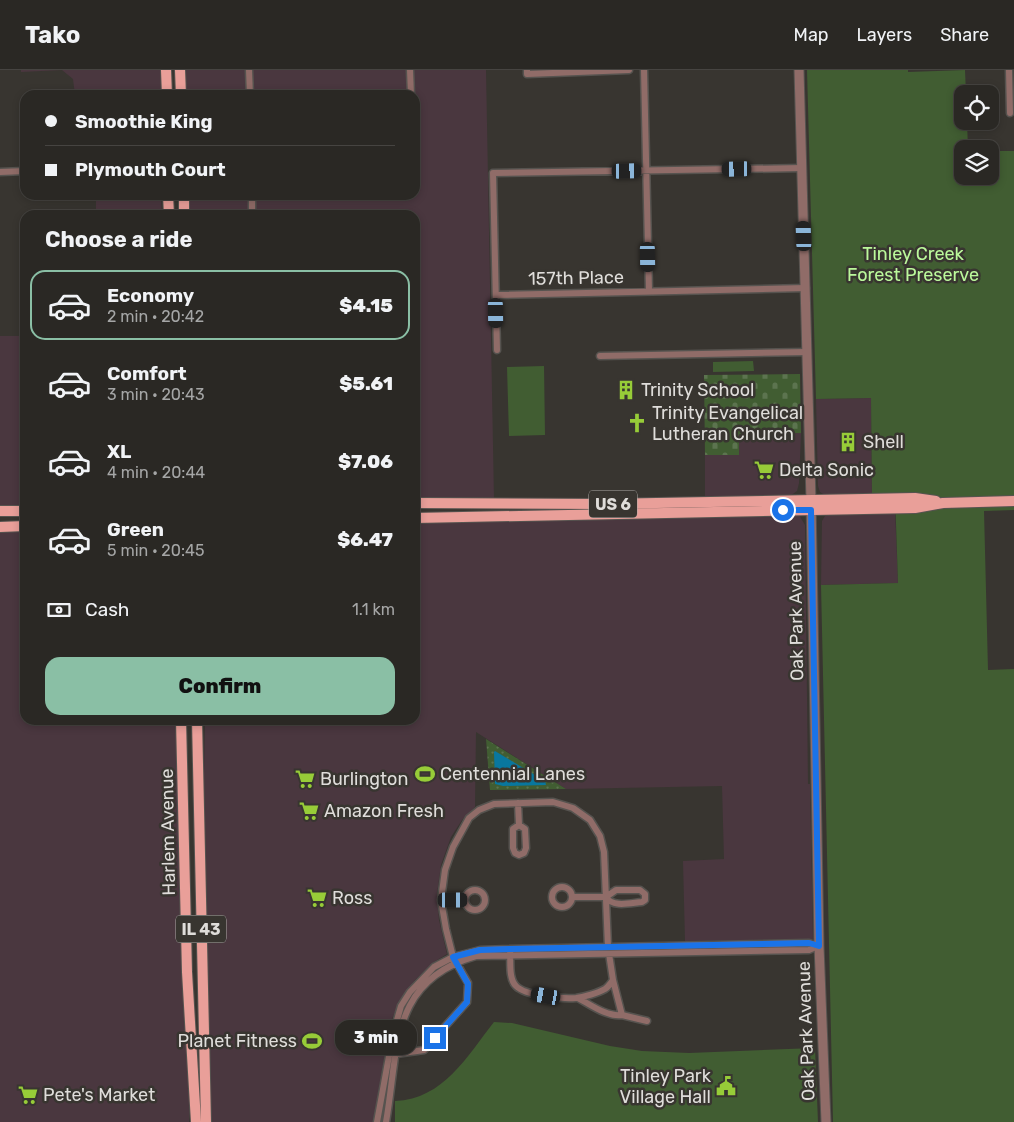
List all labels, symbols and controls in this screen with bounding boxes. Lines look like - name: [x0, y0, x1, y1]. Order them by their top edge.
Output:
- text: Tako: [25, 21, 80, 49]
- text: Map: [794, 24, 829, 46]
- text: Layers: [857, 24, 912, 46]
- text: Share: [940, 24, 989, 46]
- map controls: [954, 85, 999, 185]
- button: locate: [954, 85, 999, 130]
- text: Smoothie King: [75, 110, 212, 133]
- button: layers: [954, 140, 999, 185]
- text: Plymouth Court: [75, 158, 226, 181]
- car: [721, 161, 752, 177]
- car: [611, 163, 642, 179]
- car: [795, 221, 812, 251]
- text: Choose a ride: [45, 226, 192, 253]
- car: [640, 242, 655, 272]
- park label: Tinley Creek Forest Preserve: [847, 243, 979, 286]
- street label: 157th Place: [528, 266, 624, 290]
- icon: car: [47, 283, 92, 328]
- text: Economy: [107, 284, 194, 307]
- text: $4.15: [339, 294, 393, 317]
- car: [488, 298, 503, 328]
- text: 2 min · 20:42: [107, 307, 204, 326]
- icon: car: [47, 361, 92, 406]
- text: Comfort: [107, 362, 187, 385]
- text: $5.61: [339, 372, 393, 395]
- building icon: Trinity School: [615, 379, 637, 401]
- place label: Trinity School: [641, 379, 754, 401]
- text: 3 min · 20:43: [107, 385, 205, 404]
- place label: Trinity Evangelical Lutheran Church: [652, 402, 803, 445]
- church icon: Trinity Evangelical Lutheran Church: [626, 412, 648, 434]
- building icon: Shell: [837, 431, 859, 453]
- place label: Shell: [863, 431, 904, 453]
- icon: car: [47, 439, 92, 484]
- text: XL: [107, 440, 131, 463]
- text: $7.06: [338, 450, 393, 473]
- supermarket icon: Delta Sonic: [753, 459, 775, 481]
- place label: Delta Sonic: [779, 459, 874, 481]
- text: 4 min · 20:44: [107, 463, 205, 482]
- road number: US 6: [589, 490, 637, 518]
- route start: [772, 499, 794, 521]
- icon: car: [47, 517, 92, 562]
- text: Green: [107, 518, 164, 541]
- text: $6.47: [337, 528, 393, 551]
- text: 5 min · 20:45: [107, 541, 204, 560]
- street label: Oak Park Avenue: [784, 541, 808, 681]
- icon: cash: [45, 596, 73, 624]
- text: Cash: [85, 598, 129, 621]
- text: 1.1 km: [352, 600, 395, 619]
- button: Confirm: [45, 657, 395, 715]
- sports icon: Centennial Lanes: [414, 763, 436, 785]
- place label: Centennial Lanes: [440, 763, 585, 785]
- street label: Harlem Avenue: [156, 768, 180, 896]
- supermarket icon: Burlington: [294, 768, 316, 790]
- place label: Burlington: [320, 768, 408, 790]
- supermarket icon: Amazon Fresh: [298, 800, 320, 822]
- place label: Amazon Fresh: [324, 800, 444, 822]
- supermarket icon: Ross: [306, 887, 328, 909]
- place label: Ross: [332, 887, 372, 909]
- car: [438, 893, 468, 908]
- road number: IL 43: [176, 916, 226, 942]
- street label: Oak Park Avenue: [793, 961, 819, 1101]
- car: [529, 986, 562, 1006]
- callout: 3 min: [335, 1020, 418, 1056]
- route end: [424, 1027, 446, 1049]
- text: 3 min: [354, 1028, 398, 1047]
- place label: Planet Fitness: [178, 1030, 297, 1052]
- sports icon: Planet Fitness: [301, 1030, 323, 1052]
- place label: Tinley Park Village Hall: [619, 1065, 712, 1108]
- public building icon: Tinley Park Village Hall: [715, 1075, 737, 1097]
- supermarket icon: Pete's Market: [17, 1084, 39, 1106]
- place label: Pete's Market: [43, 1084, 155, 1106]

